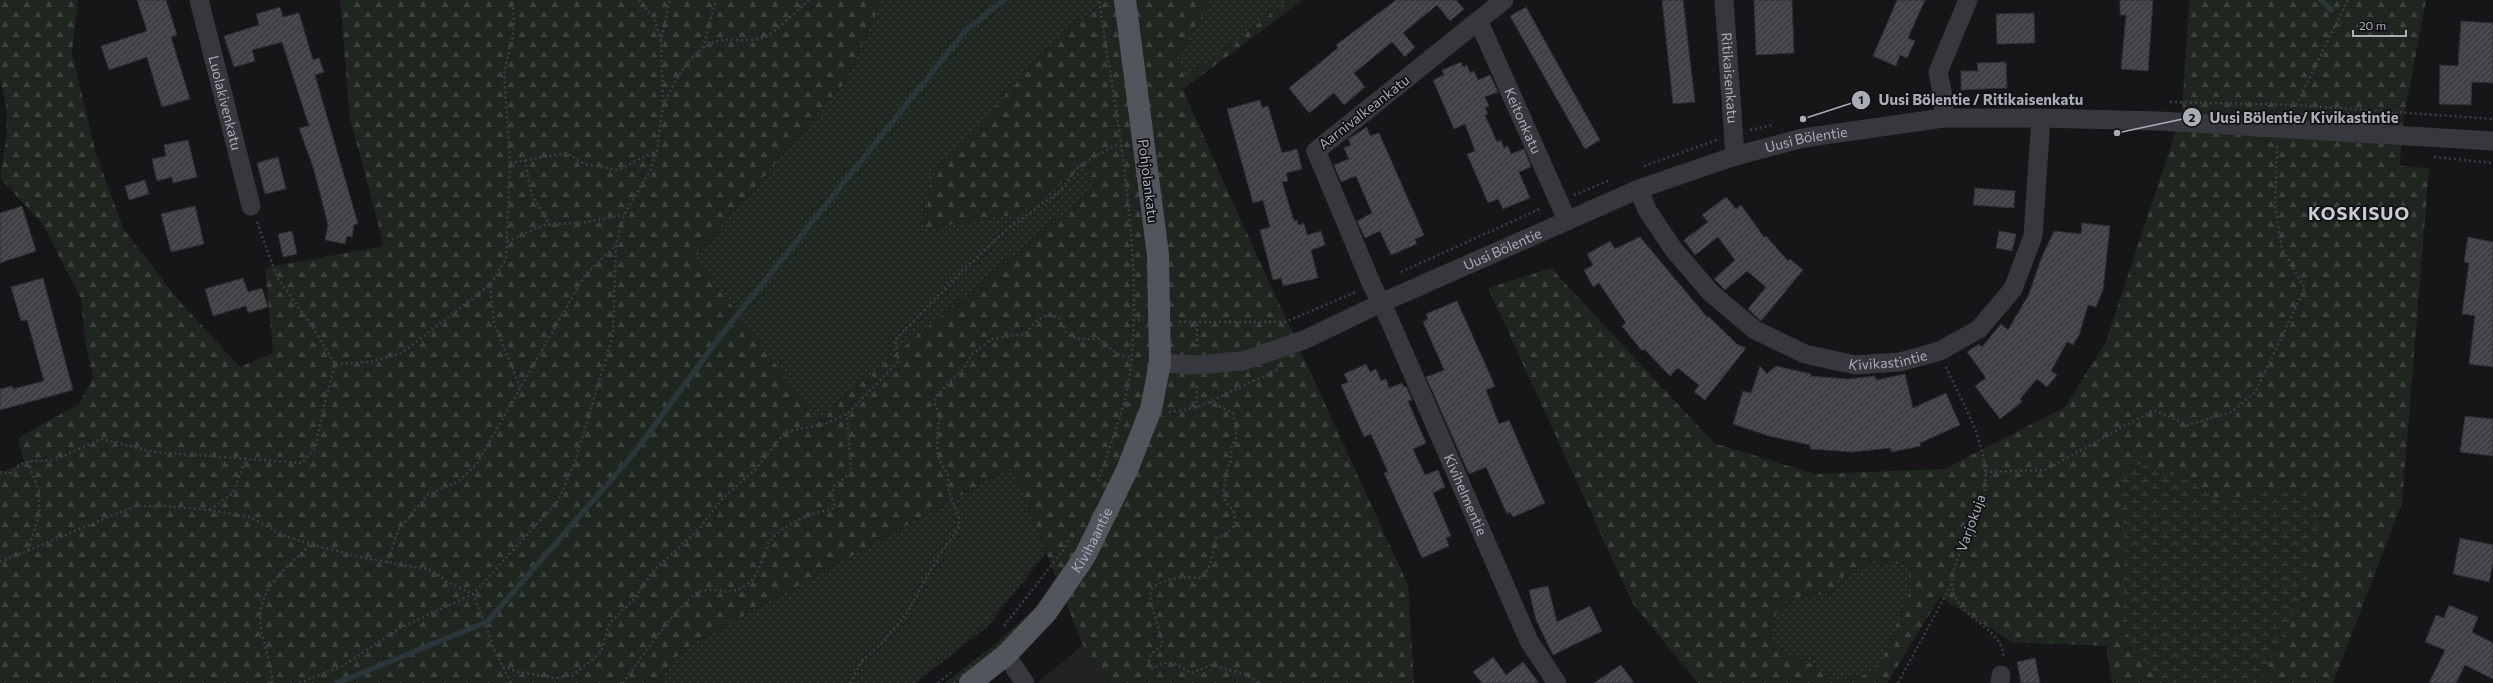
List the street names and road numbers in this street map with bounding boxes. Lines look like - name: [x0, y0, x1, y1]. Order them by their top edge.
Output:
- street label: Ritikaisenkatu: [1718, 32, 1742, 124]
- street label: Luolakivenkatu: [205, 53, 246, 152]
- street label: Aarnivalkeankatu: [1315, 71, 1412, 152]
- street label: Keitonkatu: [1501, 85, 1545, 156]
- street label: Uusi Bölentie: [1763, 123, 1849, 156]
- street label: Pohjolankatu: [1135, 138, 1162, 224]
- street label: Uusi Bölentie: [1460, 224, 1544, 274]
- street label: Kivikastintie: [1847, 346, 1929, 373]
- street label: Kivihelmentie: [1441, 451, 1491, 538]
- street label: Varjokuja: [1952, 492, 1989, 554]
- street label: Kivihaantie: [1067, 504, 1115, 576]

